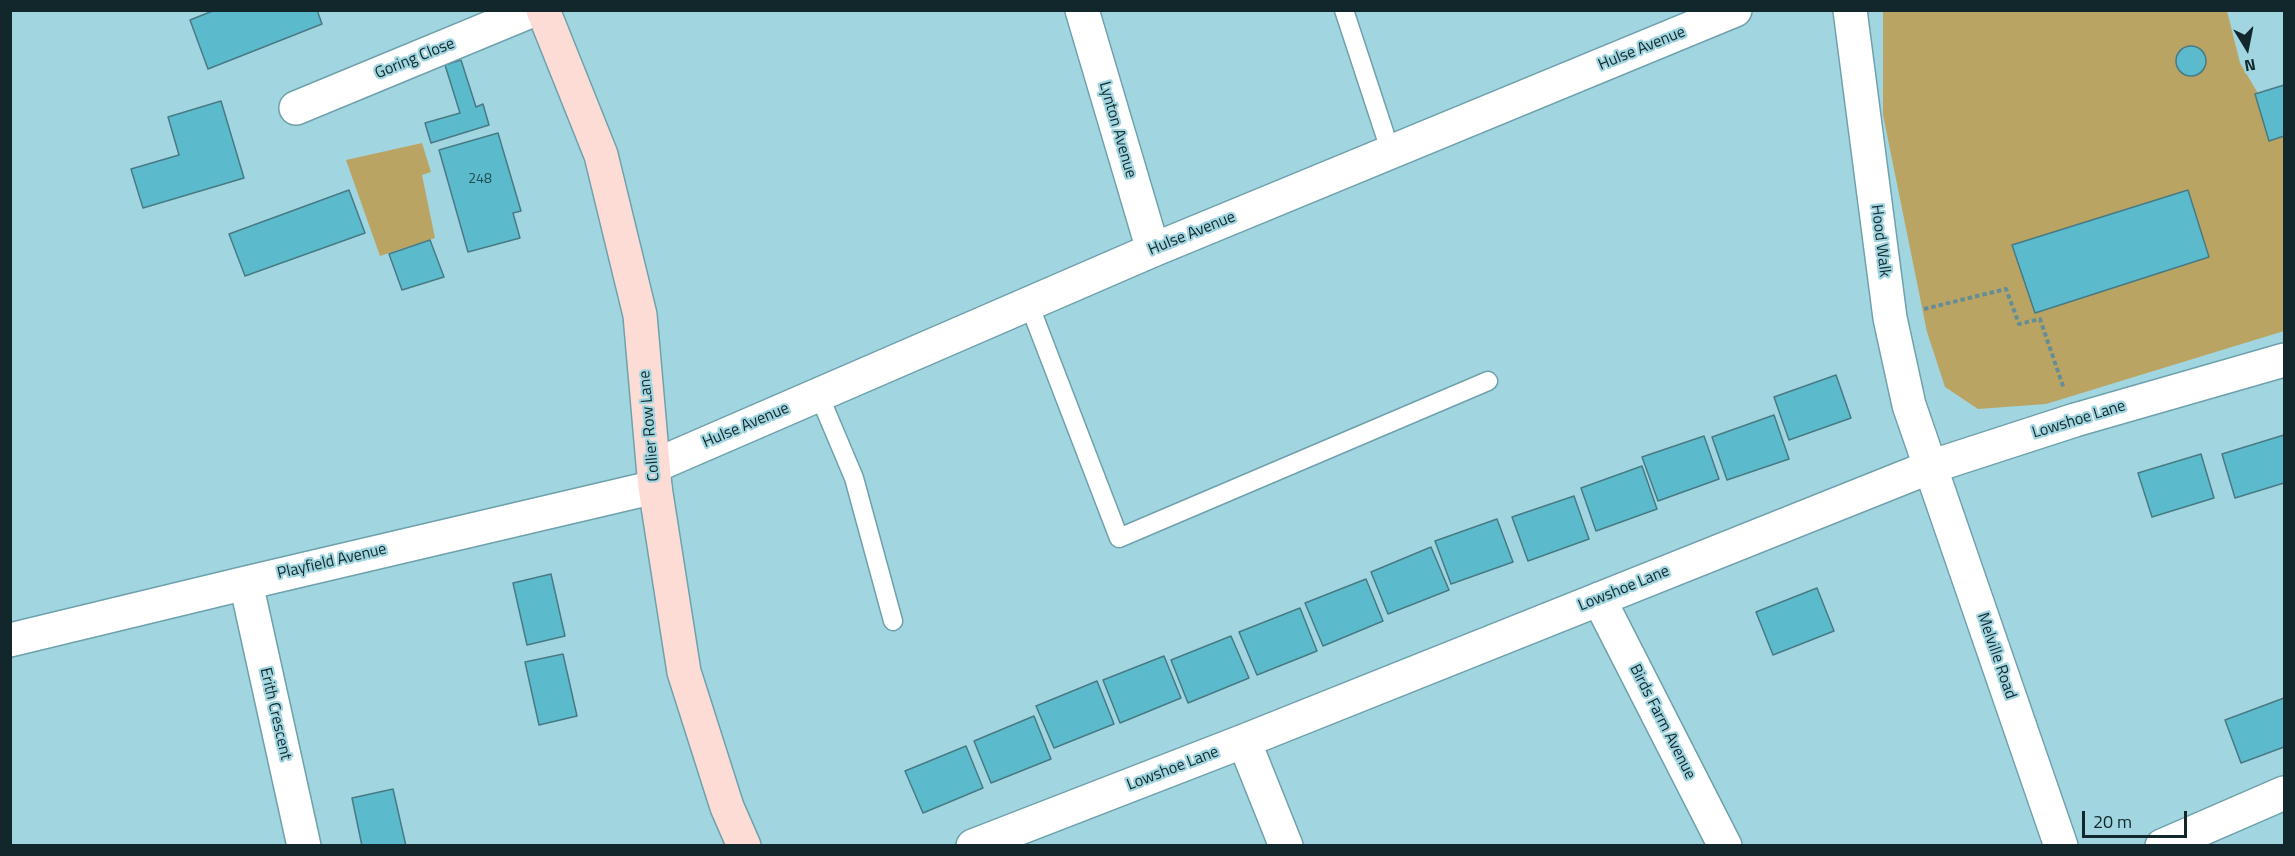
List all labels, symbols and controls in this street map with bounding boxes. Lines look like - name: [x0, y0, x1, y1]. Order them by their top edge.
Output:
- north arrow: [2217, 18, 2277, 78]
- street label: Hulse Avenue: [1596, 23, 1688, 75]
- street label: Goring Close: [372, 34, 458, 84]
- text: N: [2243, 53, 2258, 79]
- street label: Lynton Avenue: [1094, 80, 1140, 180]
- house number: 248: [468, 172, 492, 188]
- street label: Hood Walk: [1866, 204, 1894, 278]
- street label: Hulse Avenue: [1146, 208, 1238, 260]
- street label: Collier Row Lane: [636, 370, 664, 482]
- street label: Lowshoe Lane: [2030, 397, 2128, 443]
- street label: Hulse Avenue: [700, 399, 792, 453]
- street label: Playfield Avenue: [276, 540, 388, 584]
- street label: Lowshoe Lane: [1576, 562, 1672, 616]
- street label: Melville Road: [1972, 610, 2020, 702]
- street label: Birds Farm Avenue: [1625, 661, 1699, 783]
- street label: Erith Crescent: [255, 666, 295, 762]
- street label: Lowshoe Lane: [1125, 743, 1221, 795]
- scale bar: [2085, 799, 2190, 837]
- text: 20 m: [2093, 808, 2132, 835]

